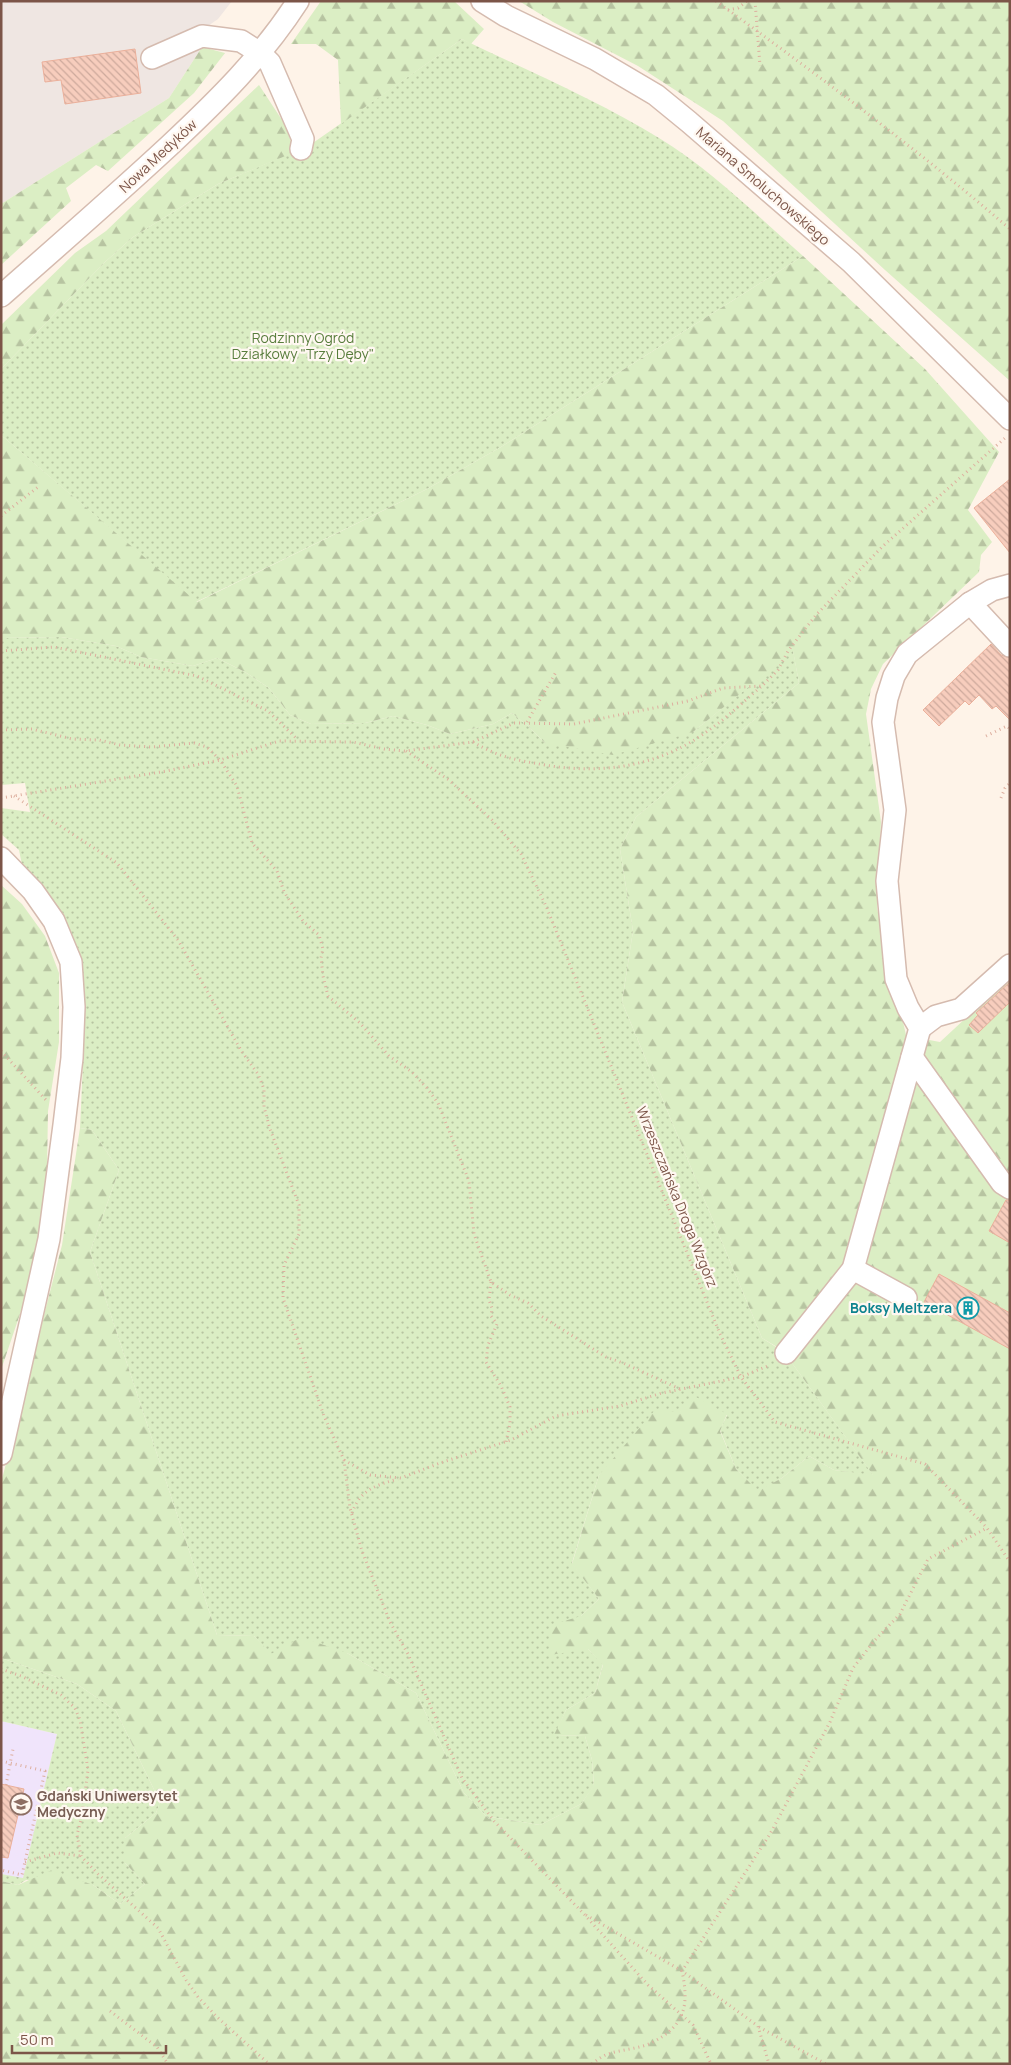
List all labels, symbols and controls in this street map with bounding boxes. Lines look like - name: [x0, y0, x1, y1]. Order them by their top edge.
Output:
- street label: Nowa Medyków: [115, 115, 201, 197]
- street label: Mariana Smoluchowskiego: [692, 122, 834, 249]
- park label: Rodzinny Ogród Działkowy "Trzy Dęby": [232, 328, 374, 363]
- street label: Wrzeszczańska Droga Wzgórz: [632, 1103, 723, 1290]
- building icon: Boksy Meltzera: [956, 1296, 980, 1320]
- place label: Boksy Meltzera: [850, 1298, 952, 1317]
- place label: Gdański Uniwersytet Medyczny: [37, 1786, 178, 1821]
- school or university icon: Gdański Uniwersytet Medyczny: [9, 1792, 33, 1816]
- scale bar: [12, 2022, 166, 2054]
- text: 50 m: [20, 2029, 54, 2050]

